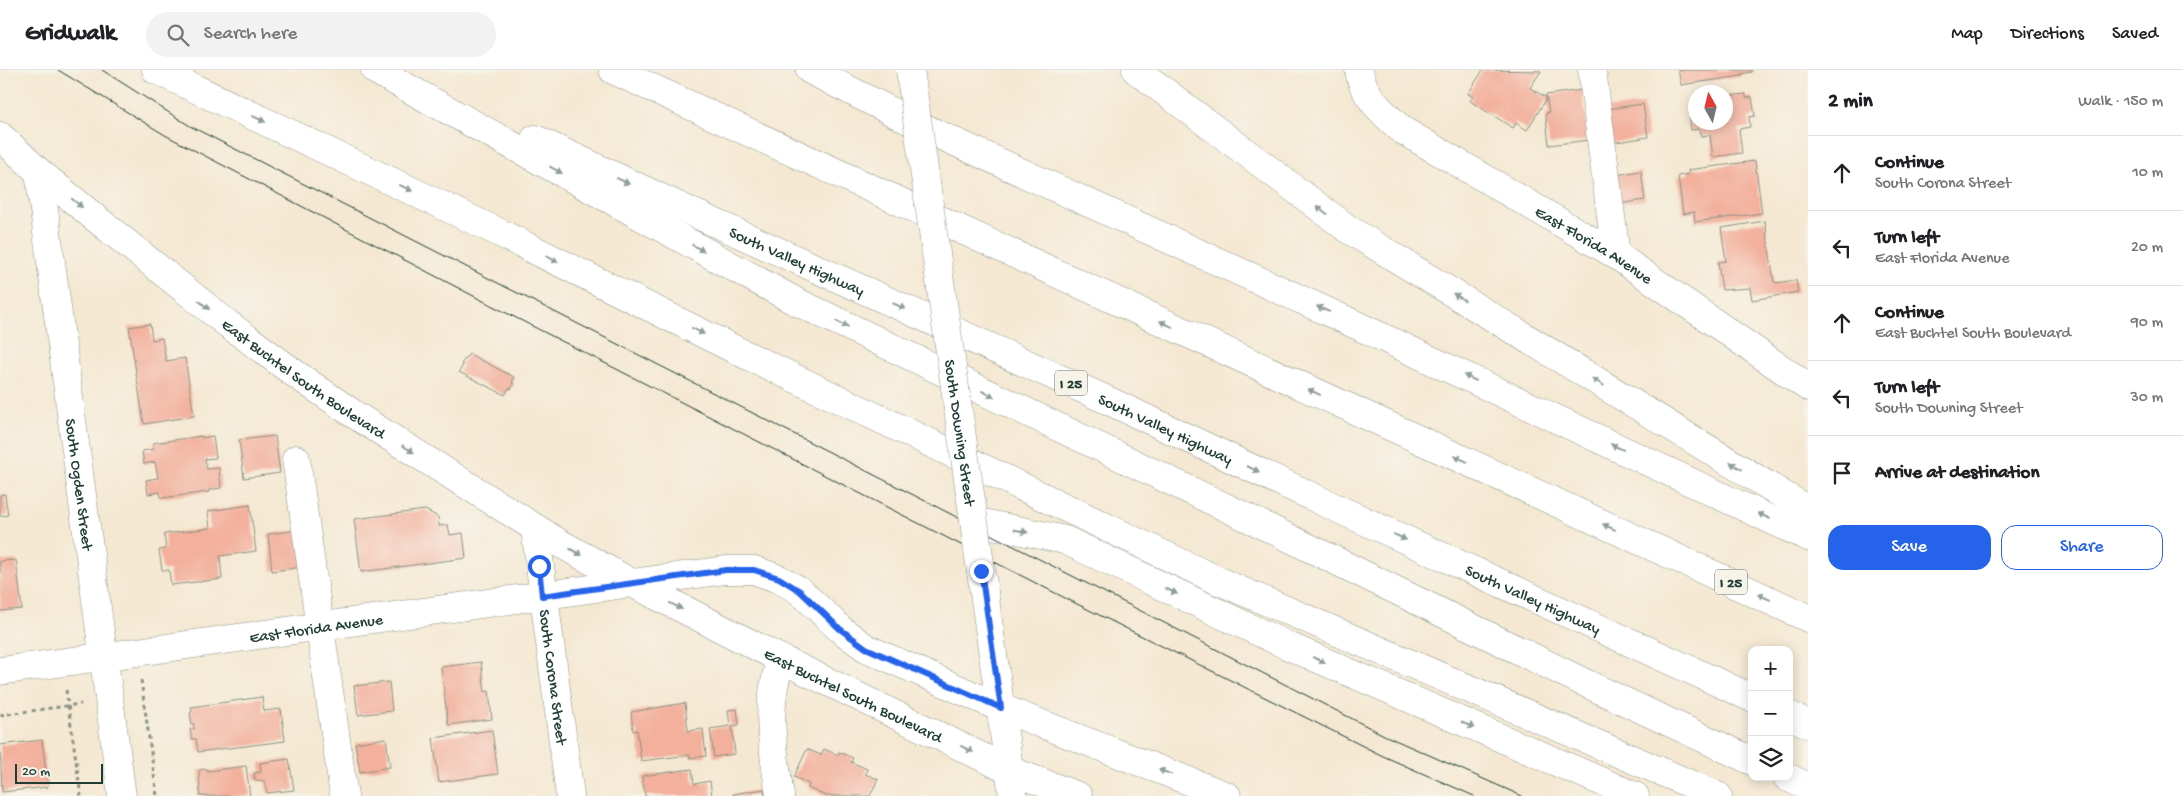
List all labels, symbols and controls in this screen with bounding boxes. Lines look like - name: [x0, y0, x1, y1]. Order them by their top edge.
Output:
- search box: [146, 12, 496, 57]
- text: Gridwalk: [25, 20, 116, 49]
- icon: search: [164, 21, 192, 49]
- text: Search here: [204, 23, 297, 46]
- text: Map: [1951, 24, 1983, 45]
- text: Directions: [2011, 24, 2084, 45]
- text: Saved: [2112, 24, 2158, 45]
- north arrow: [1688, 85, 1733, 130]
- text: 2 min: [1828, 90, 1873, 115]
- text: Walk · 150 m: [2078, 93, 2163, 112]
- one-way arrow: [252, 115, 266, 123]
- text: Continue: [1875, 152, 1944, 175]
- icon: ahead: [1828, 159, 1856, 187]
- text: 10 m: [2132, 164, 2163, 183]
- one-way arrow: [549, 165, 562, 174]
- text: South Corona Street: [1875, 175, 2011, 194]
- one-way arrow: [616, 176, 631, 185]
- one-way arrow: [399, 185, 413, 193]
- one-way arrow: [70, 197, 83, 208]
- street label: East Florida Avenue: [1530, 204, 1655, 290]
- one-way arrow: [1315, 205, 1329, 215]
- street label: South Valley Highway: [725, 224, 867, 302]
- text: Turn left: [1875, 227, 1939, 250]
- icon: left: [1828, 234, 1856, 262]
- text: 20 m: [2131, 239, 2163, 258]
- one-way arrow: [691, 244, 705, 252]
- text: East Florida Avenue: [1875, 250, 2009, 269]
- one-way arrow: [545, 255, 560, 263]
- one-way arrow: [1452, 293, 1465, 302]
- one-way arrow: [197, 299, 210, 310]
- one-way arrow: [892, 302, 906, 310]
- text: Continue: [1875, 302, 1944, 325]
- one-way arrow: [1315, 305, 1330, 314]
- icon: ahead: [1828, 309, 1856, 337]
- text: 90 m: [2131, 314, 2163, 333]
- street label: East Buchtel South Boulevard: [217, 316, 389, 445]
- one-way arrow: [835, 320, 849, 328]
- one-way arrow: [1159, 320, 1173, 328]
- text: East Buchtel South Boulevard: [1875, 325, 2071, 344]
- one-way arrow: [691, 327, 705, 335]
- street label: South Downing Street: [938, 358, 978, 509]
- road number: I 25: [1055, 370, 1087, 396]
- one-way arrow: [1463, 374, 1477, 382]
- one-way arrow: [1591, 377, 1604, 386]
- text: Turn left: [1875, 377, 1939, 400]
- icon: left: [1828, 384, 1856, 412]
- one-way arrow: [1307, 388, 1321, 396]
- text: 30 m: [2130, 389, 2163, 408]
- one-way arrow: [981, 390, 996, 398]
- street label: South Valley Highway: [1094, 391, 1235, 471]
- text: South Downing Street: [1875, 400, 2023, 419]
- street label: South Ogden Street: [59, 418, 95, 553]
- one-way arrow: [1610, 442, 1624, 450]
- one-way arrow: [401, 444, 414, 454]
- one-way arrow: [1454, 455, 1468, 463]
- icon: arrive: [1828, 459, 1856, 487]
- one-way arrow: [1730, 462, 1743, 471]
- text: Arrive at destination: [1875, 462, 2039, 485]
- one-way arrow: [1246, 465, 1260, 473]
- one-way arrow: [1757, 512, 1771, 520]
- one-way arrow: [1602, 523, 1616, 531]
- button: Save: [1828, 525, 1991, 570]
- button: Share: [2001, 525, 2163, 570]
- one-way arrow: [1014, 527, 1029, 535]
- one-way arrow: [1393, 534, 1407, 542]
- one-way arrow: [569, 548, 583, 556]
- route start: [528, 555, 551, 578]
- route end: [970, 560, 993, 583]
- street label: South Valley Highway: [1461, 562, 1603, 640]
- road number: I 25: [1715, 570, 1747, 594]
- one-way arrow: [1164, 587, 1179, 595]
- one-way arrow: [1757, 593, 1771, 601]
- one-way arrow: [669, 602, 683, 610]
- street label: South Corona Street: [533, 608, 569, 747]
- street label: East Florida Avenue: [249, 612, 385, 649]
- street label: East Buchtel South Boulevard: [760, 646, 946, 750]
- map controls: [1748, 646, 1793, 781]
- button: +: [1748, 646, 1793, 691]
- one-way arrow: [1312, 656, 1326, 664]
- button: −: [1748, 691, 1793, 736]
- one-way arrow: [1460, 721, 1475, 729]
- button: layers: [1748, 736, 1793, 781]
- one-way arrow: [960, 745, 974, 753]
- scale bar: [15, 761, 102, 784]
- text: 20 m: [22, 764, 50, 781]
- one-way arrow: [1157, 768, 1172, 776]

